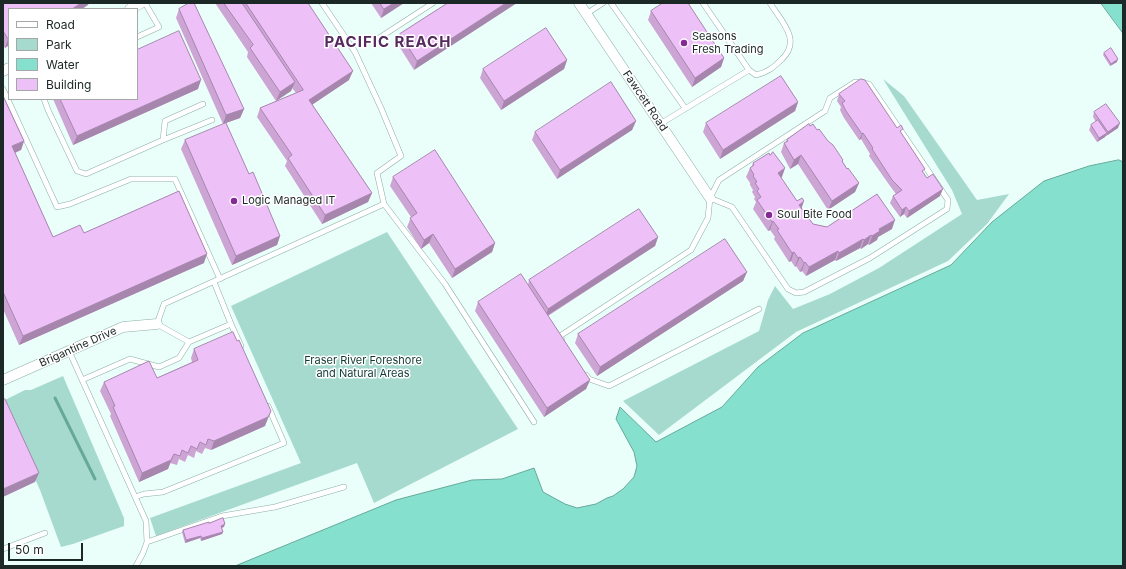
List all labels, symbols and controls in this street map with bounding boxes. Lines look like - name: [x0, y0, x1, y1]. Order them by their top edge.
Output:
- legend: [8, 8, 138, 100]
- text: Road: [46, 17, 75, 32]
- place label: Seasons Fresh Trading: [692, 30, 763, 56]
- district label: PACIFIC REACH: [325, 33, 451, 51]
- text: Park: [46, 37, 72, 52]
- marker: Seasons Fresh Trading: [679, 38, 689, 48]
- text: Water: [46, 57, 79, 72]
- street label: Fawcett Road: [620, 68, 670, 134]
- text: Building: [46, 77, 91, 92]
- place label: Logic Managed IT: [242, 194, 335, 208]
- marker: Logic Managed IT: [229, 196, 239, 206]
- place label: Soul Bite Food: [777, 208, 852, 222]
- marker: Soul Bite Food: [764, 210, 774, 220]
- street label: Brigantine Drive: [37, 324, 119, 370]
- park label: Fraser River Foreshore and Natural Areas: [304, 354, 422, 380]
- scale bar: [10, 535, 85, 561]
- text: 50 m: [15, 542, 44, 557]

